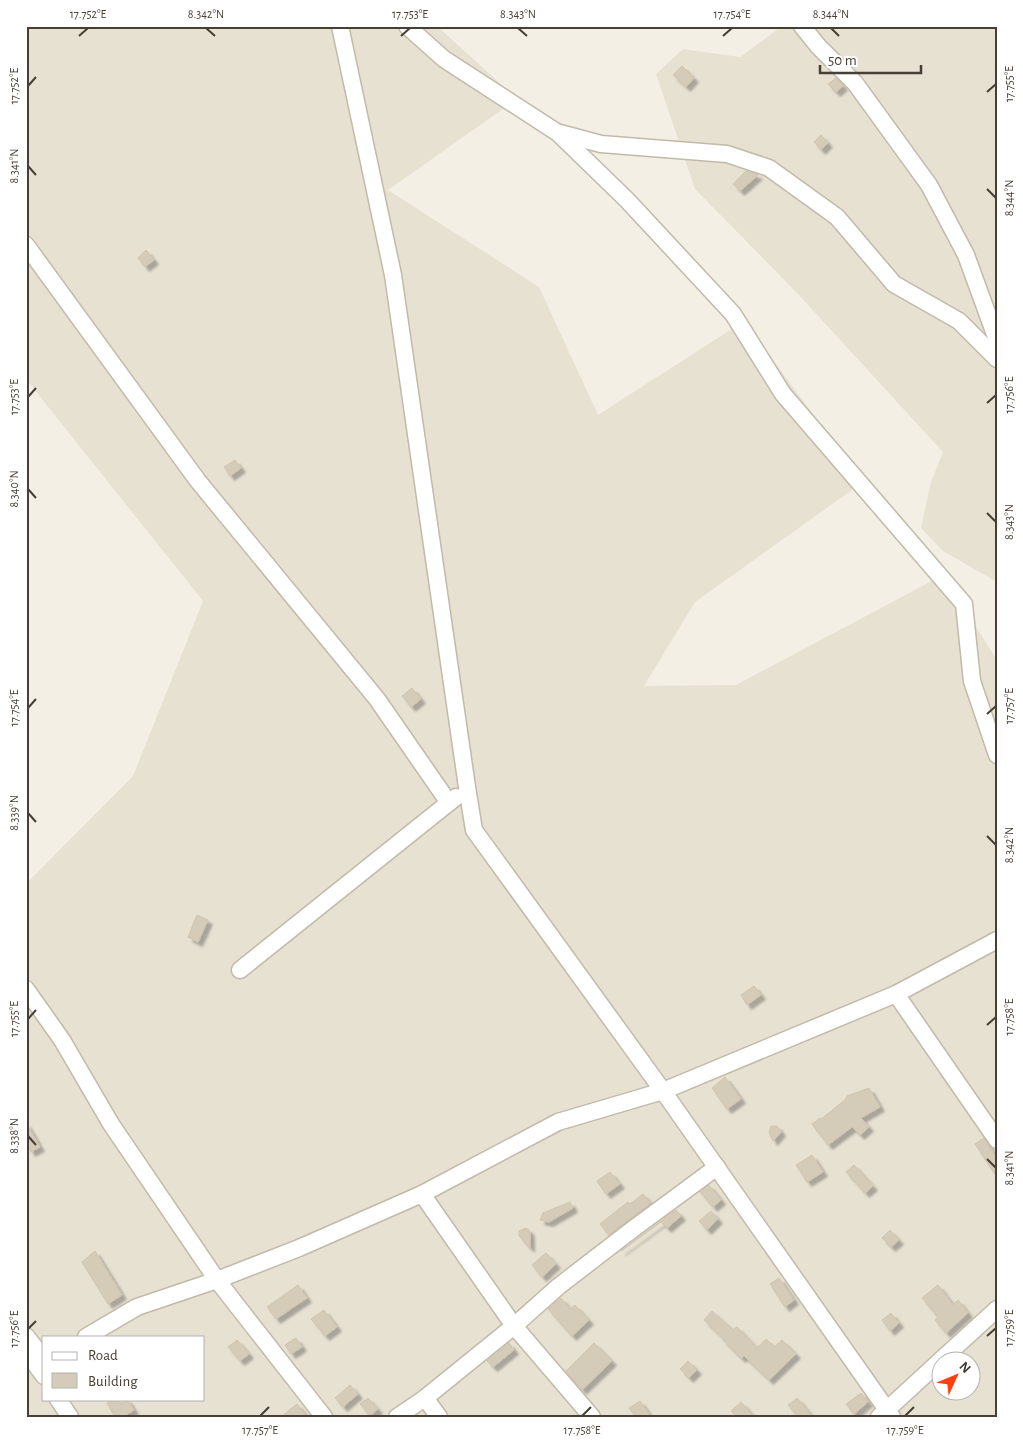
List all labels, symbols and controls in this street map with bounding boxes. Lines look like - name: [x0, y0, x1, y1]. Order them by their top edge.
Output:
- text: 17.752°E: [70, 8, 107, 20]
- text: 8.342°N: [188, 8, 224, 20]
- text: 17.753°E: [392, 8, 428, 20]
- text: 8.343°N: [500, 8, 536, 20]
- text: 17.754°E: [714, 8, 751, 20]
- text: 8.344°N: [813, 8, 849, 20]
- scale bar: [820, 42, 922, 74]
- text: 50 m: [828, 53, 857, 68]
- text: 17.755°E: [1003, 66, 1015, 102]
- text: 17.752°E: [8, 67, 20, 104]
- text: 8.341°N: [8, 149, 20, 184]
- text: 8.344°N: [1003, 180, 1015, 216]
- text: 17.756°E: [1003, 376, 1015, 413]
- text: 17.753°E: [8, 379, 20, 415]
- text: 8.340°N: [8, 470, 20, 508]
- text: 8.343°N: [1003, 504, 1015, 540]
- text: 17.757°E: [1003, 688, 1015, 724]
- text: 17.754°E: [8, 689, 20, 726]
- text: 8.339°N: [8, 795, 20, 831]
- text: 8.342°N: [1003, 827, 1015, 863]
- text: 17.758°E: [1003, 998, 1015, 1035]
- text: 17.755°E: [8, 1001, 20, 1037]
- text: 8.338°N: [8, 1118, 20, 1154]
- text: 8.341°N: [1003, 1151, 1015, 1186]
- text: 17.759°E: [1003, 1309, 1015, 1346]
- text: 17.756°E: [8, 1310, 20, 1347]
- legend: [42, 1336, 205, 1400]
- text: Road: [88, 1348, 118, 1363]
- north arrow: [930, 1350, 980, 1400]
- text: N: [956, 1359, 973, 1376]
- text: Building: [88, 1374, 138, 1389]
- text: 17.757°E: [242, 1424, 278, 1436]
- text: 17.758°E: [564, 1424, 601, 1436]
- text: 17.759°E: [887, 1424, 924, 1436]

